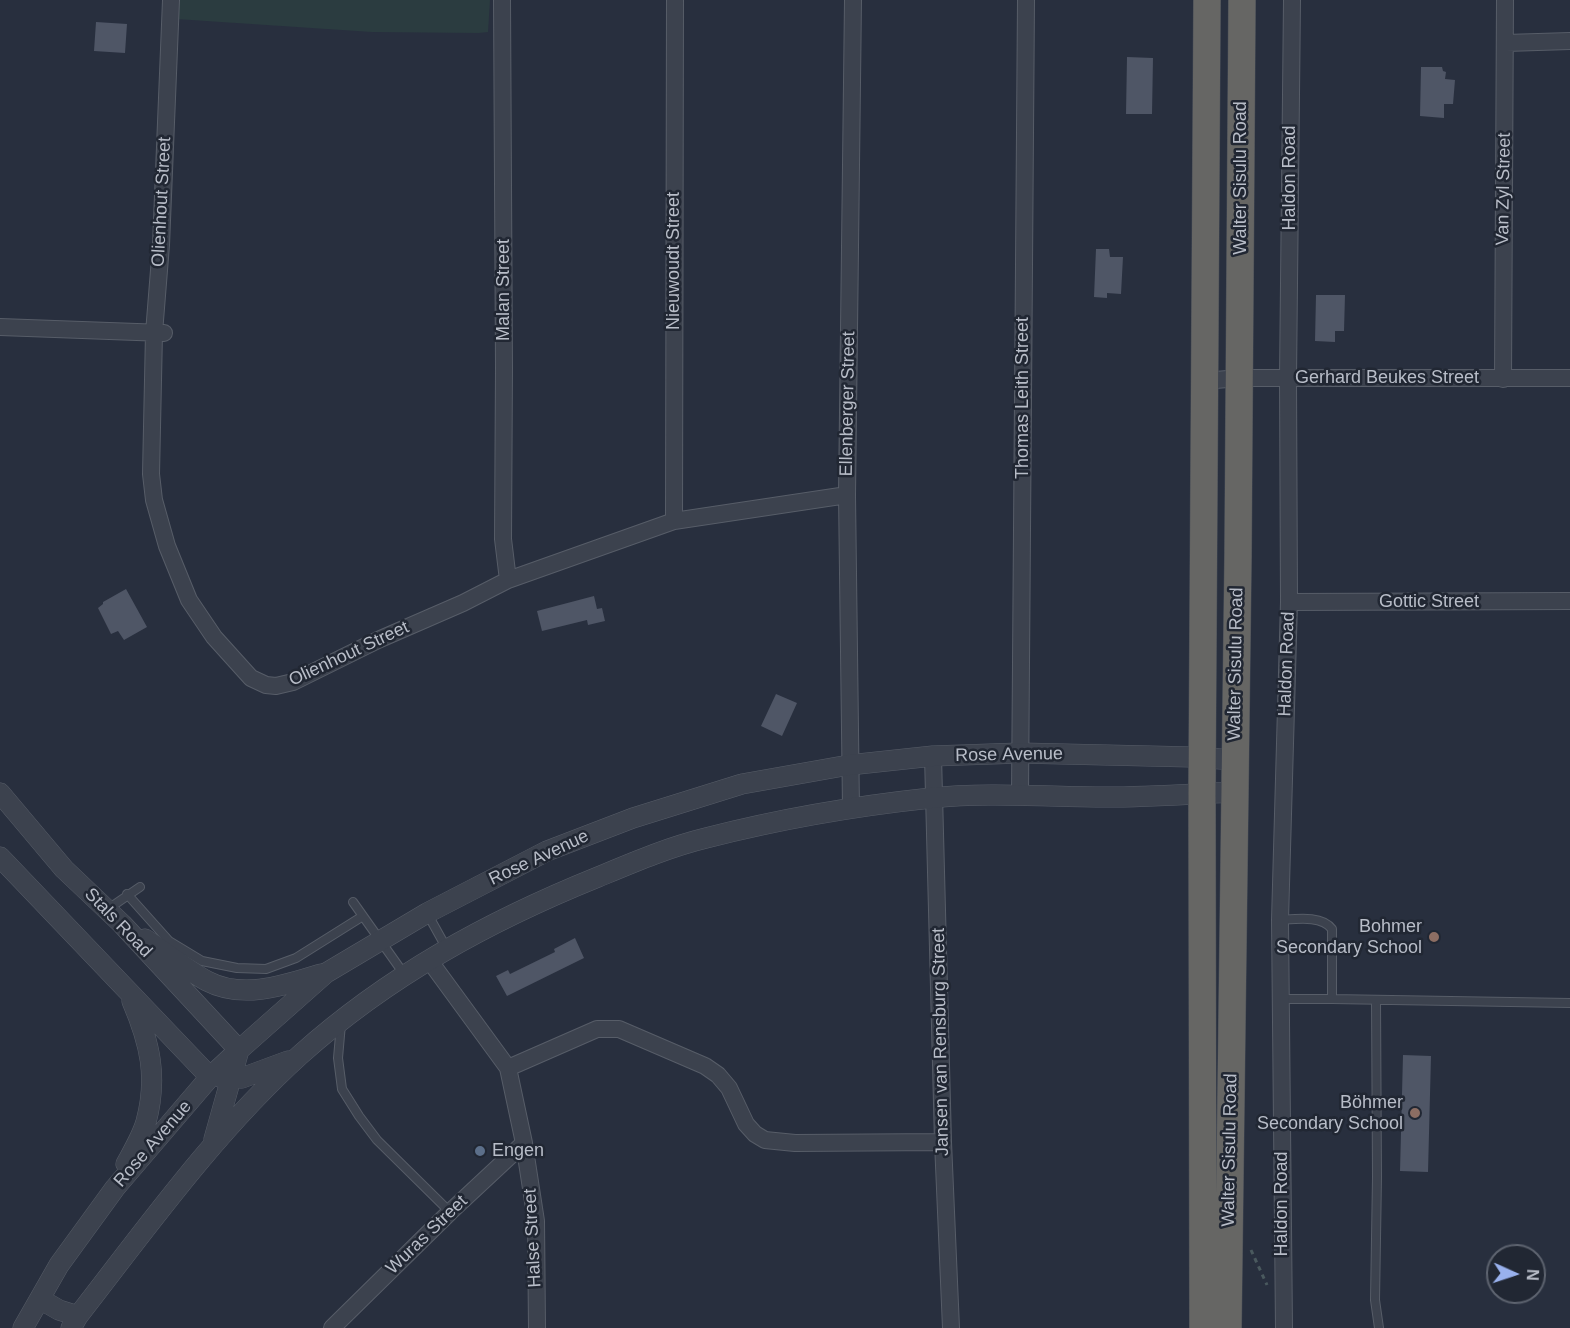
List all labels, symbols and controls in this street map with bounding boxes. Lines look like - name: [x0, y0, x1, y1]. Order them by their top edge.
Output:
- street label: Walter Sisulu Road: [1230, 101, 1252, 255]
- street label: Haldon Road: [1279, 125, 1301, 231]
- street label: Van Zyl Street: [1492, 132, 1516, 246]
- street label: Olienhout Street: [148, 136, 176, 268]
- street label: Nieuwoudt Street: [663, 192, 685, 330]
- street label: Malan Street: [493, 239, 515, 341]
- street label: Thomas Leith Street: [1012, 317, 1034, 479]
- street label: Ellenberger Street: [836, 331, 860, 477]
- street label: Gerhard Beukes Street: [1295, 367, 1479, 389]
- street label: Walter Sisulu Road: [1224, 587, 1248, 741]
- street label: Gottic Street: [1379, 591, 1479, 613]
- street label: Haldon Road: [1274, 611, 1300, 717]
- street label: Olienhout Street: [285, 617, 413, 691]
- street label: Rose Avenue: [955, 743, 1063, 767]
- street label: Rose Avenue: [486, 825, 592, 891]
- street label: Stals Road: [80, 884, 156, 962]
- place label: Bohmer Secondary School: [1276, 916, 1422, 958]
- street label: Jansen van Rensburg Street: [928, 928, 954, 1156]
- marker: Bohmer Secondary School: [1427, 930, 1441, 944]
- street label: Walter Sisulu Road: [1218, 1073, 1242, 1227]
- place label: Böhmer Secondary School: [1257, 1092, 1403, 1134]
- street label: Rose Avenue: [110, 1096, 196, 1192]
- marker: Böhmer Secondary School: [1408, 1106, 1422, 1120]
- place label: Engen: [492, 1140, 544, 1162]
- marker: Engen: [473, 1144, 487, 1158]
- street label: Haldon Road: [1271, 1151, 1293, 1257]
- street label: Halse Street: [520, 1188, 546, 1288]
- street label: Wuras Street: [382, 1191, 472, 1279]
- north arrow: [1486, 1244, 1546, 1304]
- text: N: [1524, 1269, 1541, 1281]

